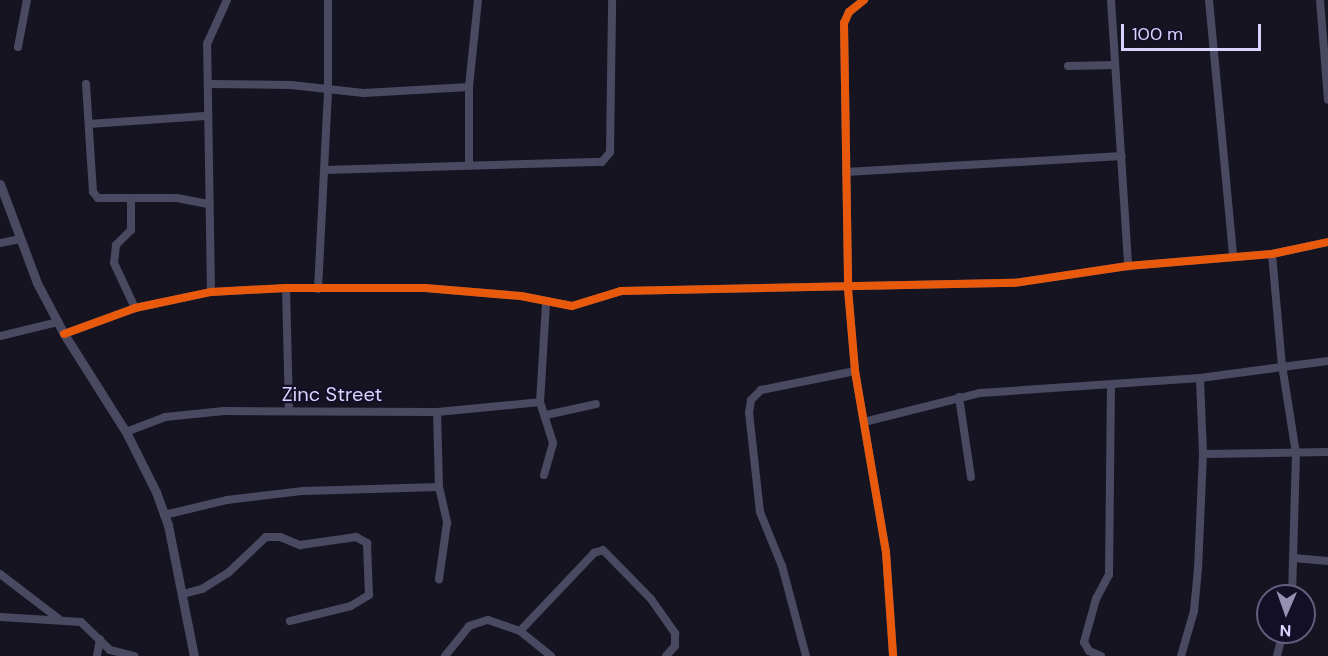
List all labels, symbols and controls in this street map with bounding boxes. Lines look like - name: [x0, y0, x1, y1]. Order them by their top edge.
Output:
- scale bar: [1124, 12, 1264, 50]
- text: 100 m: [1132, 22, 1183, 46]
- street label: Zinc Street: [282, 382, 382, 406]
- north arrow: [1256, 584, 1316, 644]
- text: N: [1279, 620, 1292, 641]

